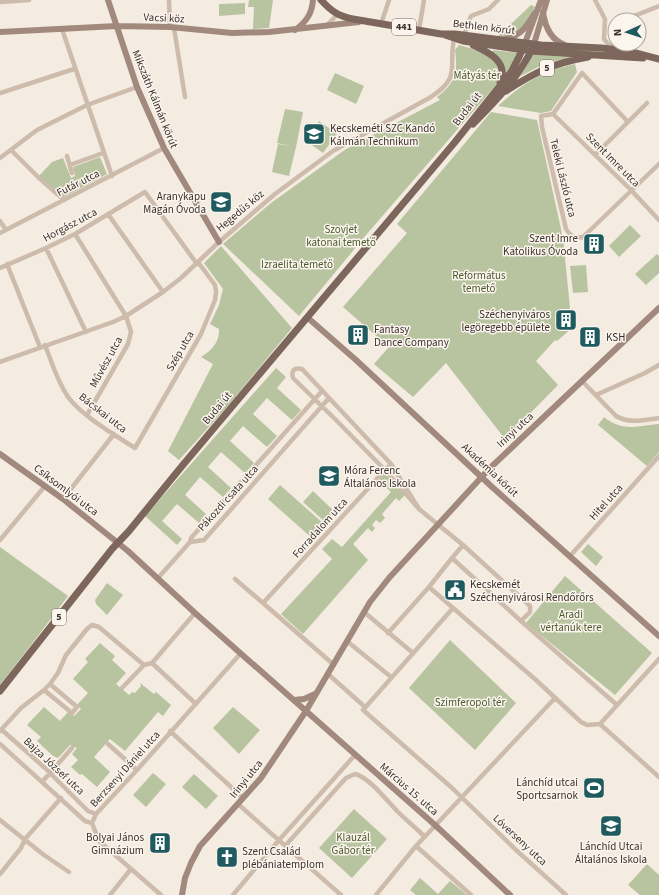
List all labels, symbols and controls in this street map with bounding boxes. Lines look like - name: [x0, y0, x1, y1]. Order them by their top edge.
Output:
- street label: Vacsi köz: [143, 9, 185, 27]
- north arrow: [607, 12, 647, 52]
- street label: Bethlen körút: [452, 16, 516, 38]
- road number: 441: [392, 19, 416, 35]
- text: N: [610, 28, 625, 37]
- street label: Mikszáth Kálmán körút: [128, 48, 182, 151]
- road number: 5: [540, 60, 554, 76]
- park label: Mátyás tér: [453, 68, 501, 83]
- street label: Budai út: [449, 89, 485, 129]
- school or university icon: Kecskeméti SZC Kandó Kálmán Technikum: [301, 121, 327, 147]
- place label: Kecskeméti SZC Kandó Kálmán Technikum: [330, 121, 435, 149]
- street label: Szent Imre utca: [583, 130, 643, 190]
- street label: Teleki László utca: [546, 137, 580, 219]
- street label: Futár utca: [54, 166, 102, 200]
- street label: Hegedűs köz: [213, 186, 267, 235]
- place label: Aranykapu Magán Óvoda: [143, 189, 206, 217]
- school or university icon: Aranykapu Magán Óvoda: [208, 189, 234, 215]
- street label: Horgász utca: [40, 204, 100, 246]
- park label: Szovjet katonai temető: [306, 222, 376, 250]
- place label: Szent Imre Katolikus Óvoda: [503, 231, 579, 259]
- building icon: Szent Imre Katolikus Óvoda: [581, 231, 607, 257]
- park label: Izraelita temető: [261, 257, 333, 272]
- park label: Református temető: [452, 268, 506, 296]
- place label: Széchenyiváros legöregebb épülete: [462, 307, 551, 335]
- building icon: Széchenyiváros legöregebb épülete: [553, 307, 579, 333]
- building icon: Fantasy Dance Company: [345, 322, 371, 348]
- place label: Fantasy Dance Company: [374, 322, 449, 350]
- building icon: KSH: [577, 324, 603, 350]
- street label: Szép utca: [162, 328, 198, 374]
- place label: KSH: [606, 330, 625, 345]
- street label: Művész utca: [86, 334, 126, 390]
- street label: Budai út: [199, 388, 235, 428]
- street label: Bácskai utca: [76, 389, 130, 437]
- street label: Irinyi utca: [493, 409, 537, 451]
- street label: Akadémia körút: [458, 440, 522, 500]
- street label: Csíksomlyói utca: [31, 461, 101, 519]
- street label: Pákozdi csata utca: [194, 462, 262, 534]
- school or university icon: Móra Ferenc Általános Iskola: [316, 463, 342, 489]
- place label: Móra Ferenc Általános Iskola: [344, 463, 416, 491]
- street label: Hitel utca: [586, 481, 626, 523]
- street label: Forradalom utca: [289, 495, 351, 561]
- public building icon: Kecskemét Széchenyivárosi Rendőrőrs: [442, 577, 468, 603]
- place label: Kecskemét Széchenyivárosi Rendőrőrs: [470, 577, 594, 605]
- park label: Aradi vértanúk tere: [540, 607, 602, 635]
- road number: 5: [52, 609, 66, 625]
- park label: Szimferopol tér: [435, 695, 505, 710]
- street label: Berzsenyi Dániel utca: [87, 728, 163, 810]
- street label: Bajza József utca: [20, 734, 88, 798]
- street label: Irinyi utca: [226, 757, 266, 801]
- street label: Március 15. utca: [376, 759, 442, 819]
- place label: Lánchíd utcai Sportcsarnok: [516, 775, 579, 803]
- sports icon: Lánchíd utcai Sportcsarnok: [581, 775, 607, 801]
- street label: Lóverseny utca: [490, 811, 550, 869]
- school or university icon: Lánchíd Utcai Általános Iskola: [598, 813, 624, 839]
- place label: Bolyai János Gimnázium: [86, 830, 144, 858]
- building icon: Bolyai János Gimnázium: [147, 830, 173, 856]
- park label: Klauzál Gábor tér: [331, 830, 375, 858]
- place label: Lánchíd Utcai Általános Iskola: [575, 839, 647, 867]
- church icon: Szent Család plébániatemplom: [214, 844, 240, 870]
- place label: Szent Család plébániatemplom: [242, 844, 324, 872]

